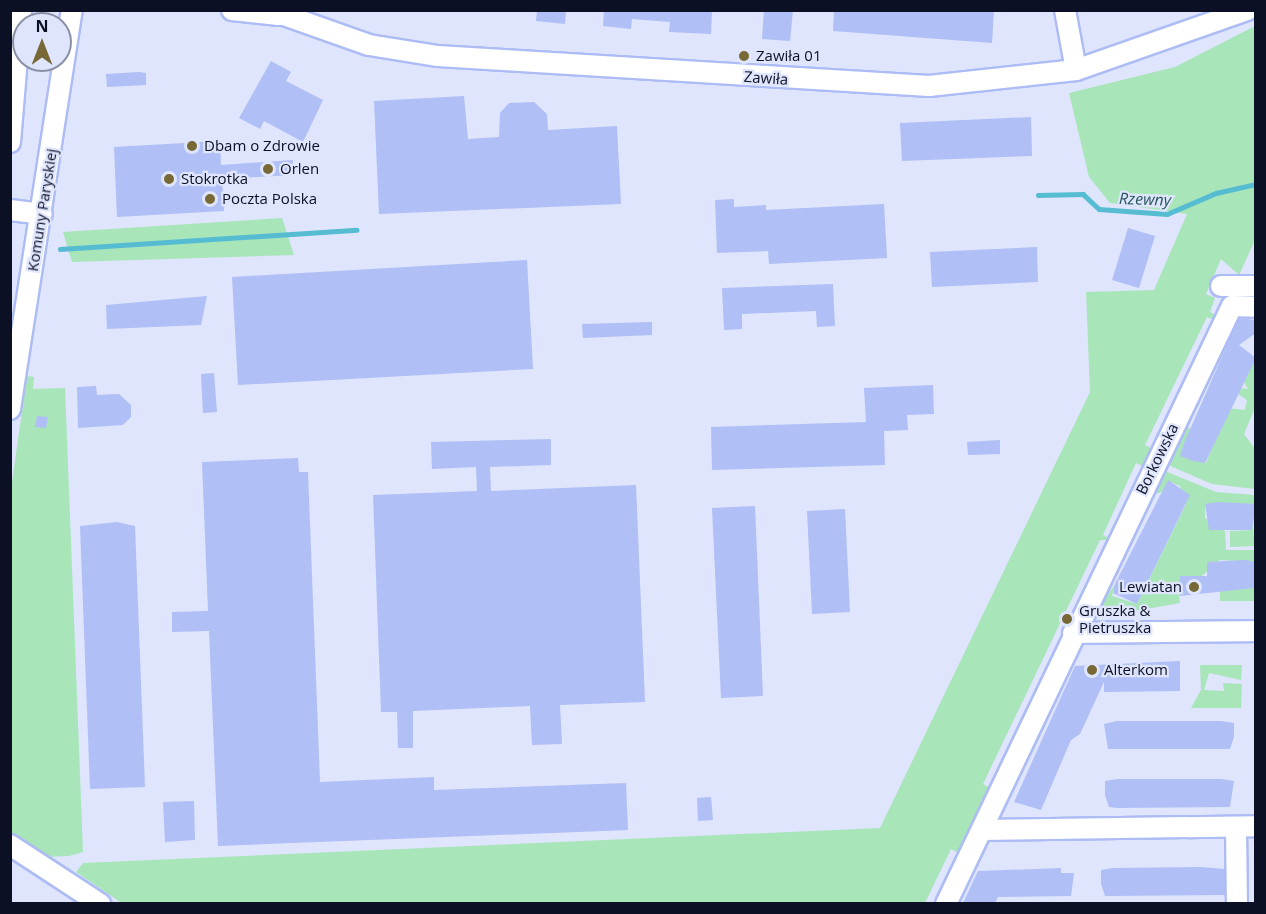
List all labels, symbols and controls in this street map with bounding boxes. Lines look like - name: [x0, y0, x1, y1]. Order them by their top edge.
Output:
- north arrow: [12, 12, 72, 72]
- text: N: [35, 15, 49, 37]
- place label: Zawiła 01: [756, 47, 822, 65]
- marker: Zawiła 01: [737, 49, 751, 63]
- street label: Zawiła: [743, 67, 789, 89]
- place label: Dbam o Zdrowie: [204, 137, 320, 155]
- marker: Dbam o Zdrowie: [185, 139, 199, 153]
- street label: Komuny Paryskiej: [23, 147, 61, 273]
- place label: Orlen: [280, 160, 319, 178]
- marker: Orlen: [261, 162, 275, 176]
- place label: Stokrotka: [181, 170, 248, 188]
- marker: Stokrotka: [162, 172, 176, 186]
- water label: Rzewny: [1119, 188, 1171, 210]
- place label: Poczta Polska: [222, 190, 317, 208]
- marker: Poczta Polska: [203, 192, 217, 206]
- street label: Borkowska: [1132, 421, 1182, 497]
- place label: Lewiatan: [1119, 578, 1182, 596]
- marker: Lewiatan: [1187, 580, 1201, 594]
- place label: Gruszka & Pietruszka: [1079, 601, 1151, 636]
- marker: Gruszka & Pietruszka: [1060, 612, 1074, 626]
- place label: Alterkom: [1104, 661, 1168, 679]
- marker: Alterkom: [1085, 663, 1099, 677]

